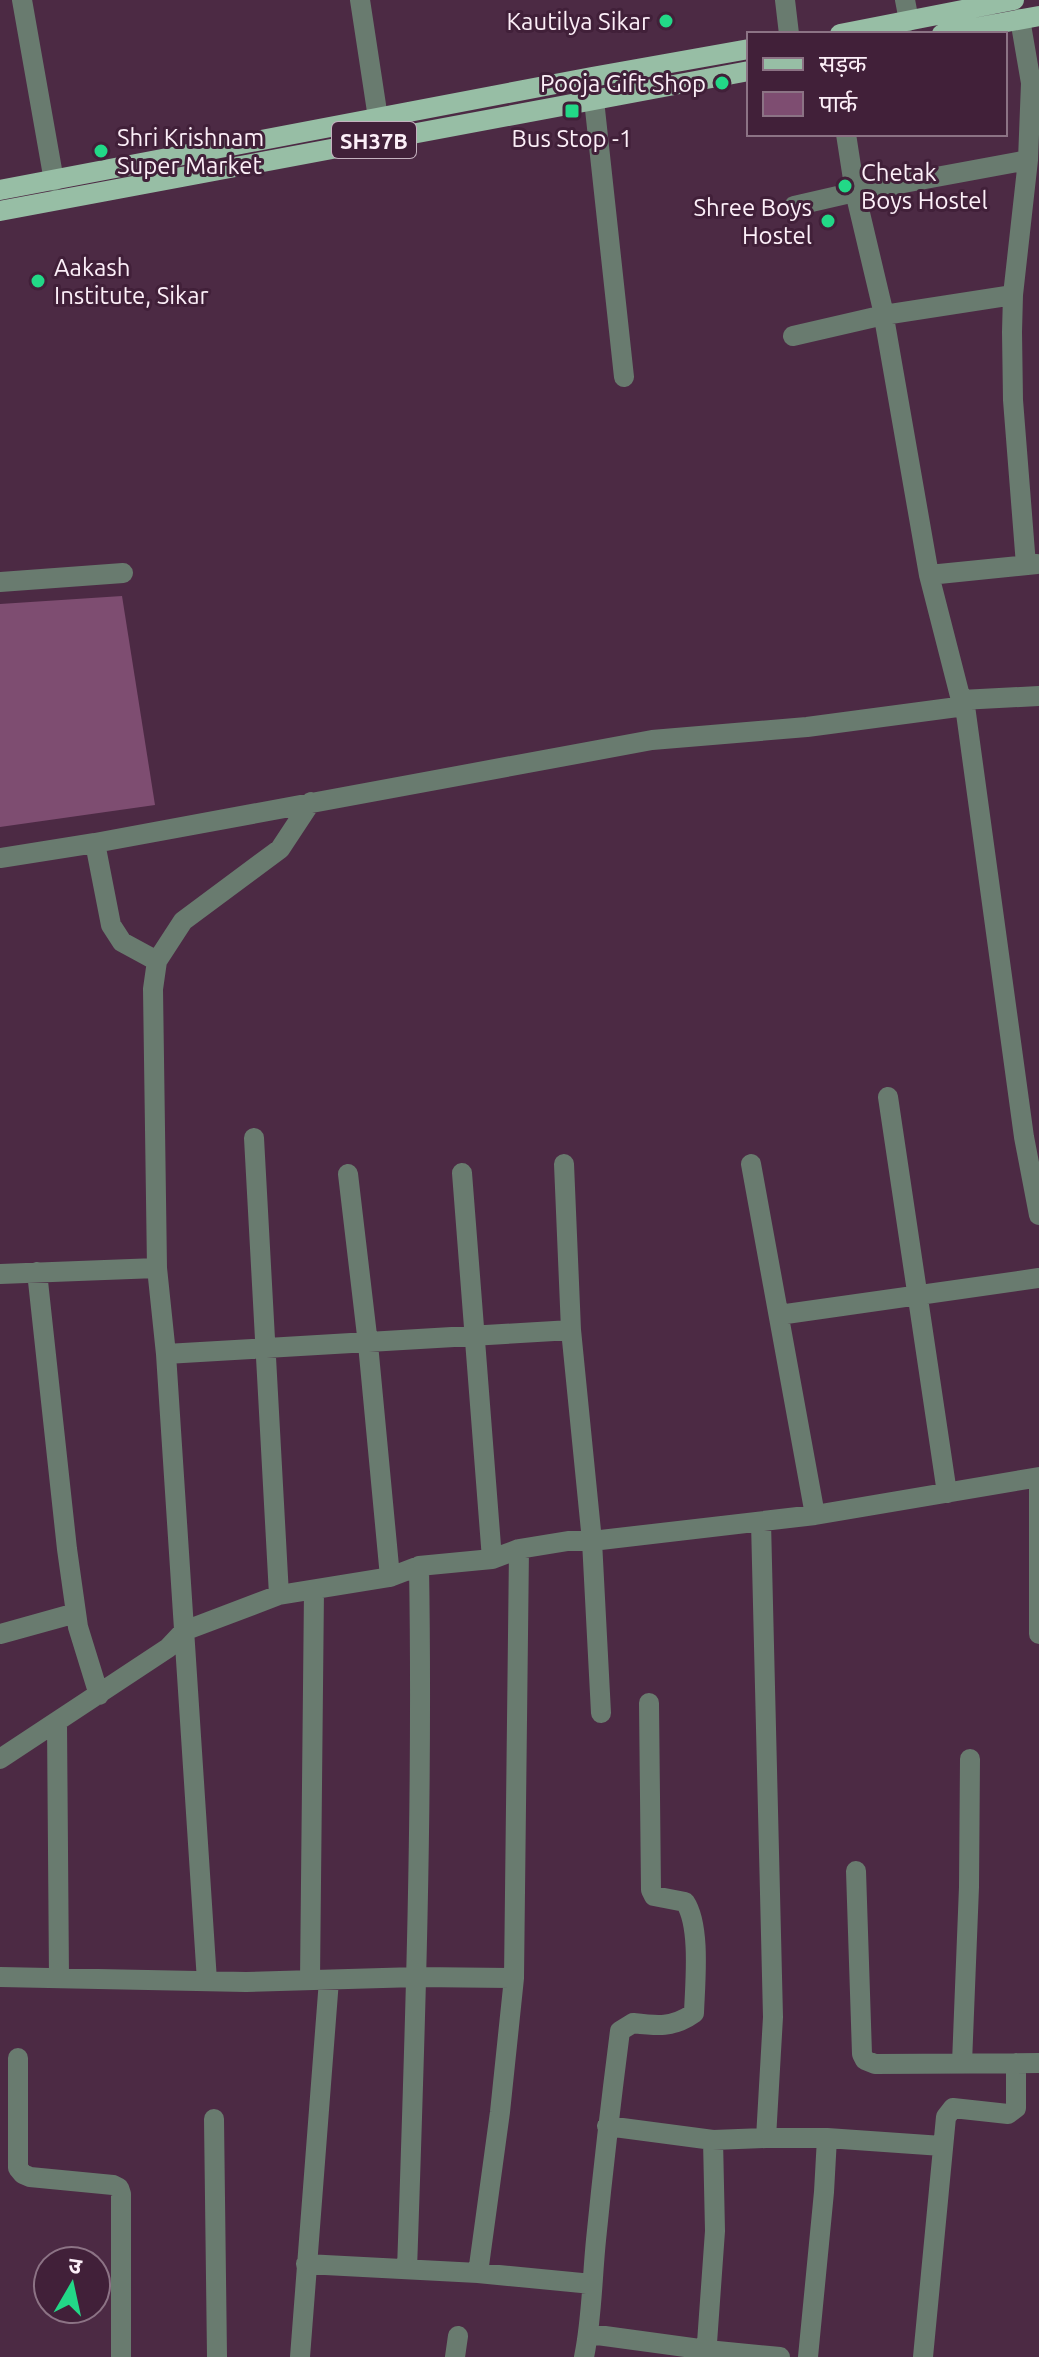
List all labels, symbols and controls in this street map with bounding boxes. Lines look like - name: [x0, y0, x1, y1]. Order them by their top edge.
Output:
- place label: Kautilya Sikar: [507, 8, 650, 35]
- marker: Kautilya Sikar: [657, 12, 675, 30]
- legend: [747, 32, 1007, 136]
- text: सड़क: [819, 50, 867, 77]
- place label: Pooja Gift Shop: [540, 70, 706, 97]
- marker: Pooja Gift Shop: [713, 74, 731, 92]
- text: पार्क: [819, 90, 858, 117]
- marker: Bus Stop -1: [563, 102, 581, 120]
- road number: SH37B: [332, 122, 416, 158]
- place label: Shri Krishnam Super Market: [117, 124, 264, 179]
- place label: Bus Stop -1: [512, 125, 632, 152]
- marker: Shri Krishnam Super Market: [92, 142, 110, 160]
- place label: Chetak Boys Hostel: [861, 159, 988, 214]
- marker: Chetak Boys Hostel: [836, 177, 854, 195]
- place label: Shree Boys Hostel: [693, 194, 812, 249]
- marker: Shree Boys Hostel: [819, 212, 837, 230]
- place label: Aakash Institute, Sikar: [54, 254, 209, 309]
- marker: Aakash Institute, Sikar: [29, 272, 47, 290]
- north arrow: [32, 2245, 112, 2325]
- text: उ: [67, 2251, 85, 2278]

